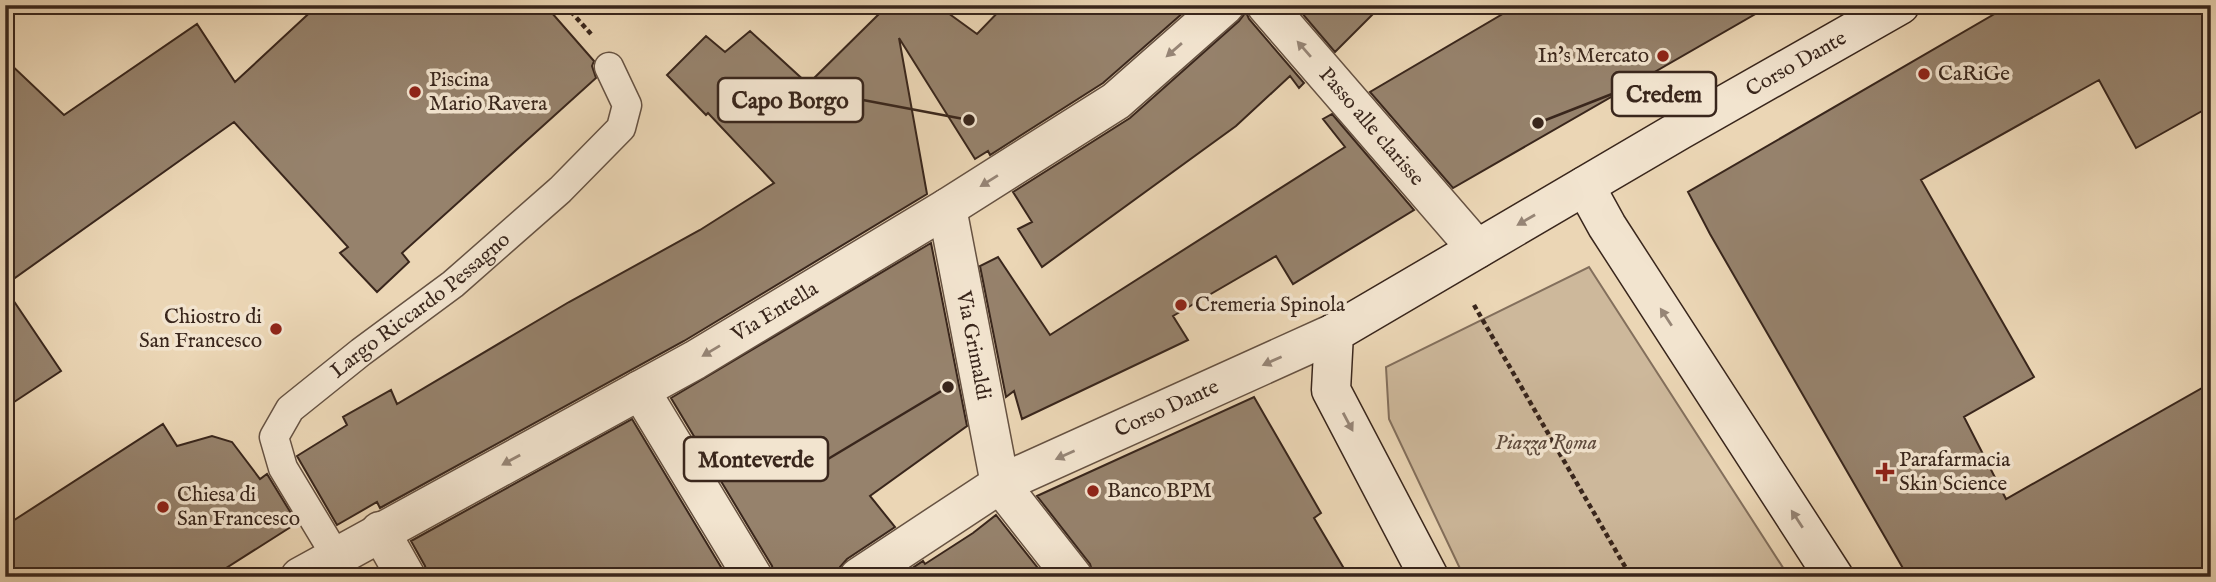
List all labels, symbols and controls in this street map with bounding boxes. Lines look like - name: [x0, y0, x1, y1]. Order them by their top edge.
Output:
- street label: Corso Dante: [1741, 25, 1852, 103]
- one-way arrow: [1296, 40, 1312, 58]
- one-way arrow: [1165, 42, 1183, 58]
- place label: In's Mercato: [1538, 43, 1649, 70]
- marker: In's Mercato: [1655, 48, 1671, 64]
- place label: CaRiGe: [1938, 61, 2010, 88]
- street label: Passo alle clarisse: [1313, 62, 1430, 192]
- marker: CaRiGe: [1916, 66, 1932, 82]
- place label: Piscina Mario Ravera: [429, 67, 548, 118]
- callout: Credem: [1612, 72, 1716, 116]
- callout: Capo Borgo: [718, 78, 863, 122]
- text: Credem: [1626, 81, 1702, 110]
- marker: Piscina Mario Ravera: [407, 84, 423, 100]
- text: Capo Borgo: [731, 87, 849, 116]
- one-way arrow: [979, 175, 998, 188]
- one-way arrow: [1516, 214, 1535, 227]
- street label: Largo Riccardo Pessagno: [325, 226, 516, 385]
- street label: Via Entella: [726, 275, 824, 349]
- street label: Via Grimaldi: [949, 288, 997, 402]
- place label: Cremeria Spinola: [1195, 292, 1346, 319]
- marker: Cremeria Spinola: [1173, 297, 1189, 313]
- place label: Chiostro di San Francesco: [139, 304, 262, 355]
- one-way arrow: [1660, 307, 1673, 326]
- marker: Chiostro di San Francesco: [268, 321, 284, 337]
- one-way arrow: [701, 345, 720, 357]
- one-way arrow: [1262, 355, 1282, 367]
- street label: Corso Dante: [1111, 373, 1223, 444]
- one-way arrow: [1342, 412, 1353, 432]
- park label: Piazza Roma: [1495, 430, 1597, 457]
- callout: Monteverde: [684, 437, 828, 481]
- text: Monteverde: [698, 446, 815, 475]
- place label: Parafarmacia Skin Science: [1899, 447, 2011, 498]
- one-way arrow: [1054, 450, 1075, 461]
- one-way arrow: [501, 454, 521, 466]
- marker: Parafarmacia Skin Science: [1877, 464, 1893, 480]
- place label: Banco BPM: [1107, 478, 1212, 505]
- place label: Chiesa di San Francesco: [177, 482, 300, 533]
- marker: Banco BPM: [1085, 483, 1101, 499]
- marker: Chiesa di San Francesco: [155, 499, 171, 515]
- one-way arrow: [1791, 510, 1804, 529]

